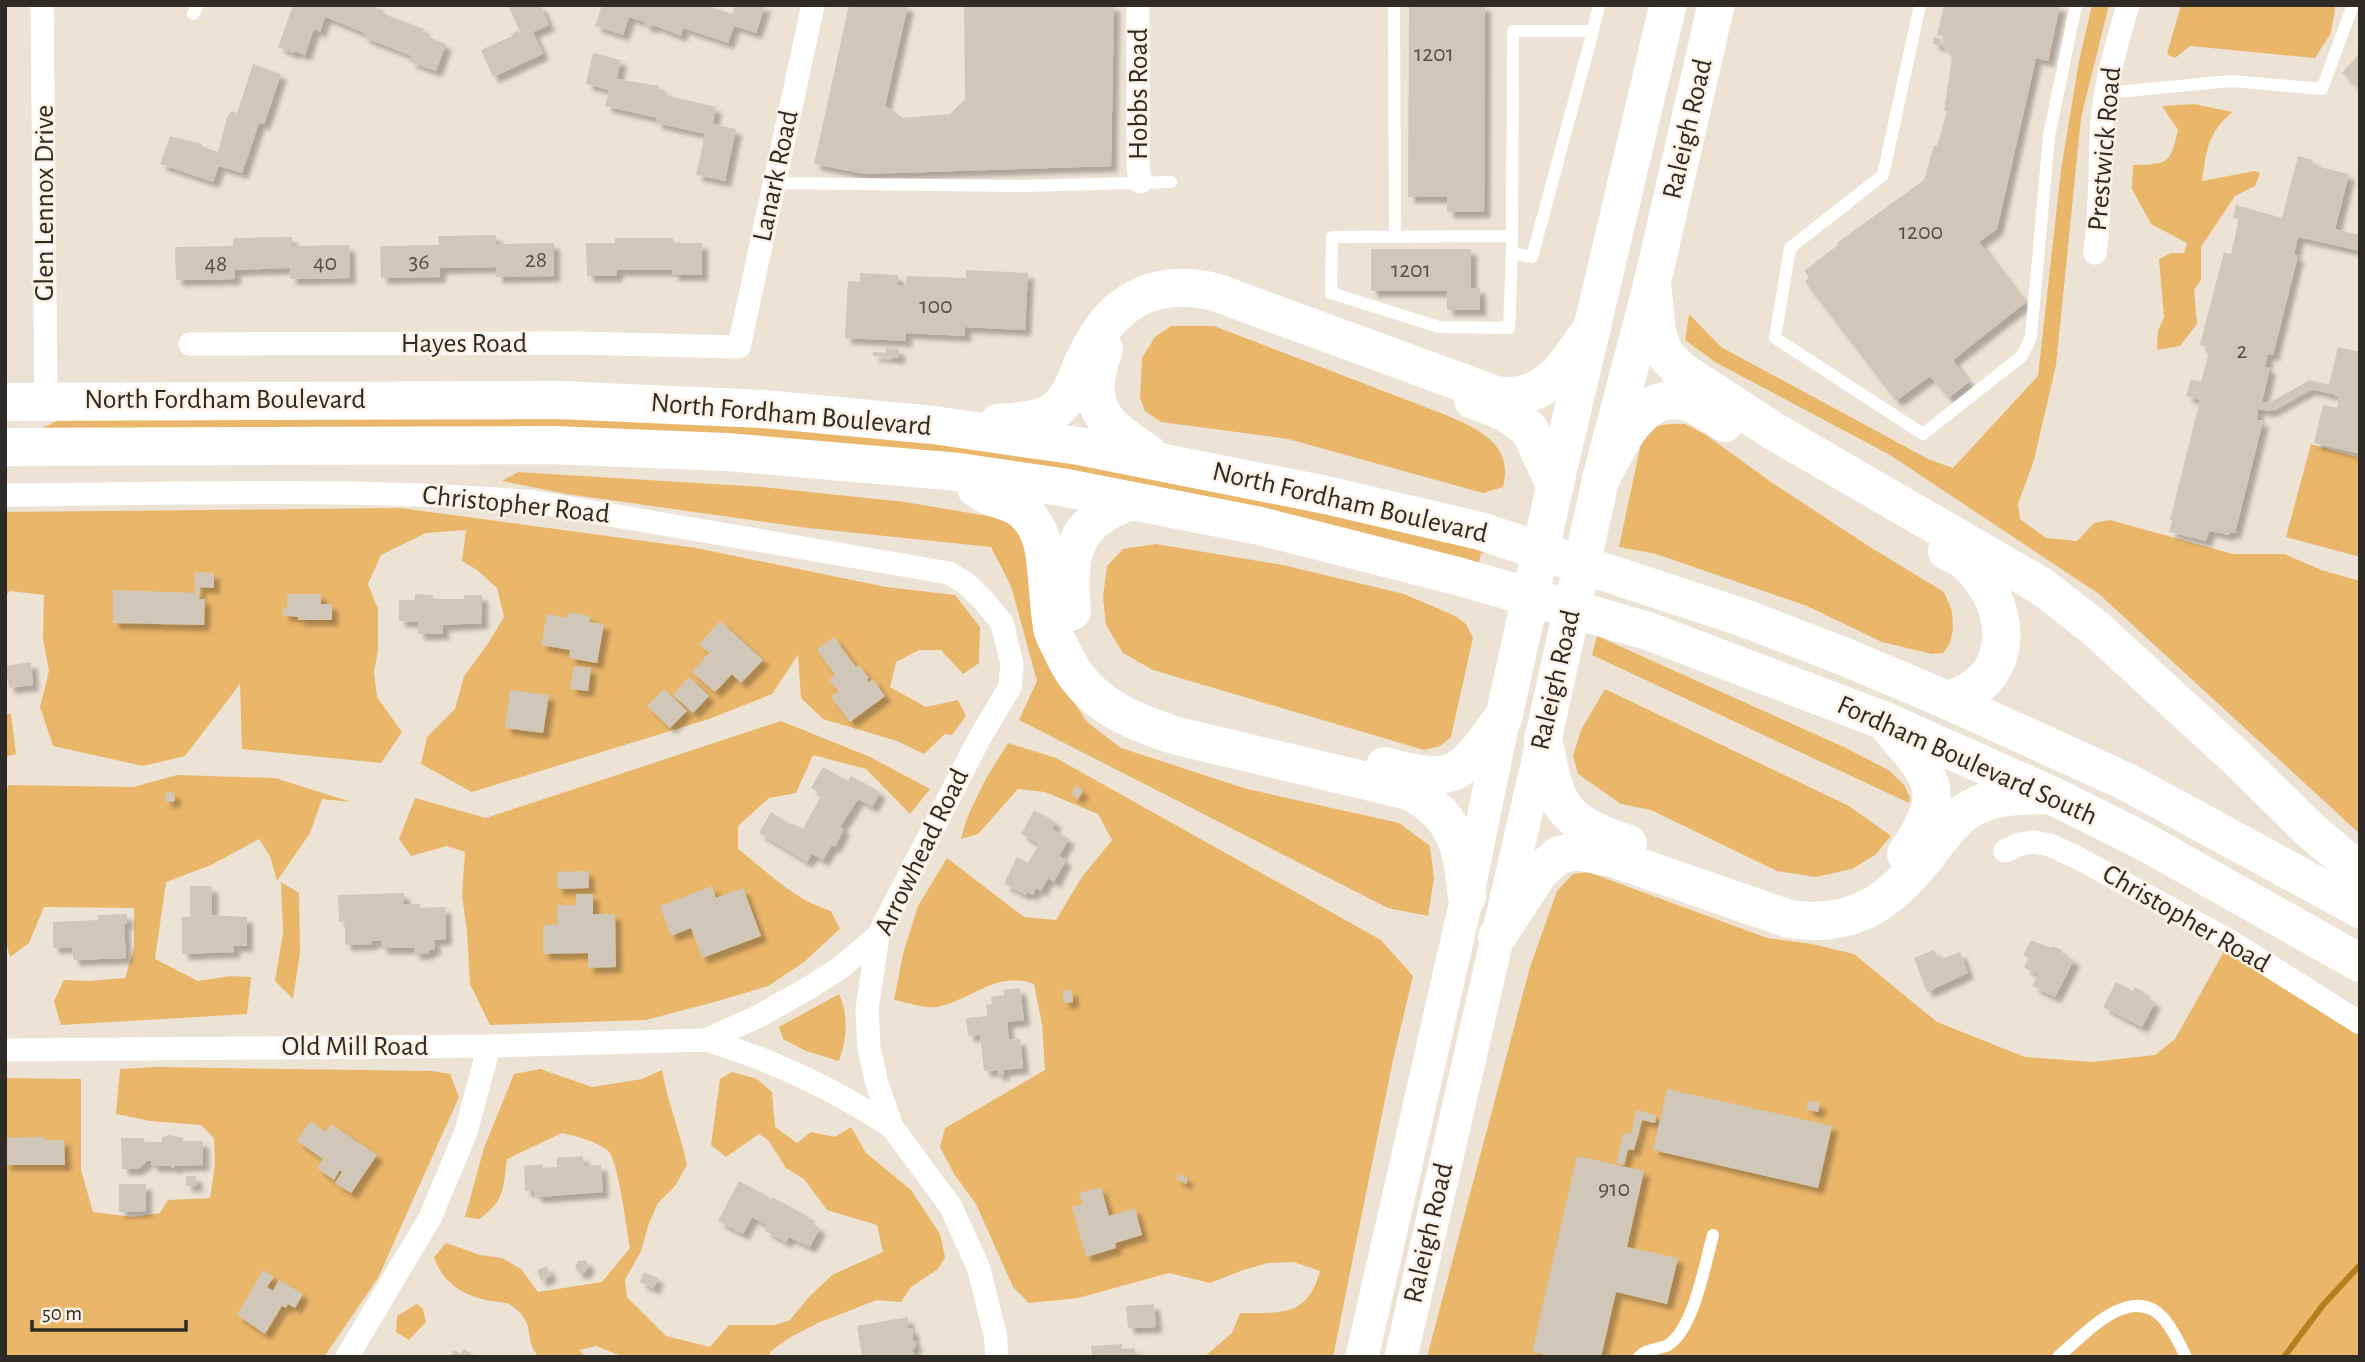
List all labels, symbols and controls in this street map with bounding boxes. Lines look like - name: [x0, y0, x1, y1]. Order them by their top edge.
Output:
- street label: Hobbs Road: [1125, 28, 1153, 160]
- house number: 1201: [1414, 42, 1454, 66]
- street label: Raleigh Road: [1658, 56, 1718, 202]
- street label: Prestwick Road: [2084, 66, 2126, 232]
- street label: Glen Lennox Drive: [31, 105, 59, 301]
- street label: Lanark Road: [748, 108, 804, 244]
- house number: 1200: [1899, 220, 1943, 244]
- house number: 28: [525, 248, 547, 272]
- house number: 36: [408, 250, 430, 274]
- house number: 40: [313, 251, 337, 275]
- house number: 48: [205, 252, 227, 276]
- house number: 1201: [1391, 258, 1431, 282]
- house number: 100: [919, 294, 953, 318]
- street label: Hayes Road: [401, 330, 527, 358]
- house number: 2: [2237, 339, 2248, 363]
- street label: North Fordham Boulevard: [84, 386, 366, 414]
- street label: North Fordham Boulevard: [649, 389, 933, 441]
- street label: North Fordham Boulevard: [1210, 458, 1490, 548]
- street label: Christopher Road: [421, 481, 611, 529]
- street label: Raleigh Road: [1526, 607, 1586, 753]
- street label: Fordham Boulevard South: [1833, 691, 2101, 831]
- street label: Arrowhead Road: [870, 764, 974, 940]
- street label: Christopher Road: [2097, 860, 2275, 978]
- street label: Old Mill Road: [282, 1033, 428, 1061]
- street label: Raleigh Road: [1399, 1160, 1459, 1306]
- house number: 910: [1598, 1177, 1630, 1201]
- scale bar: [32, 1288, 186, 1332]
- text: 50 m: [42, 1303, 82, 1324]

